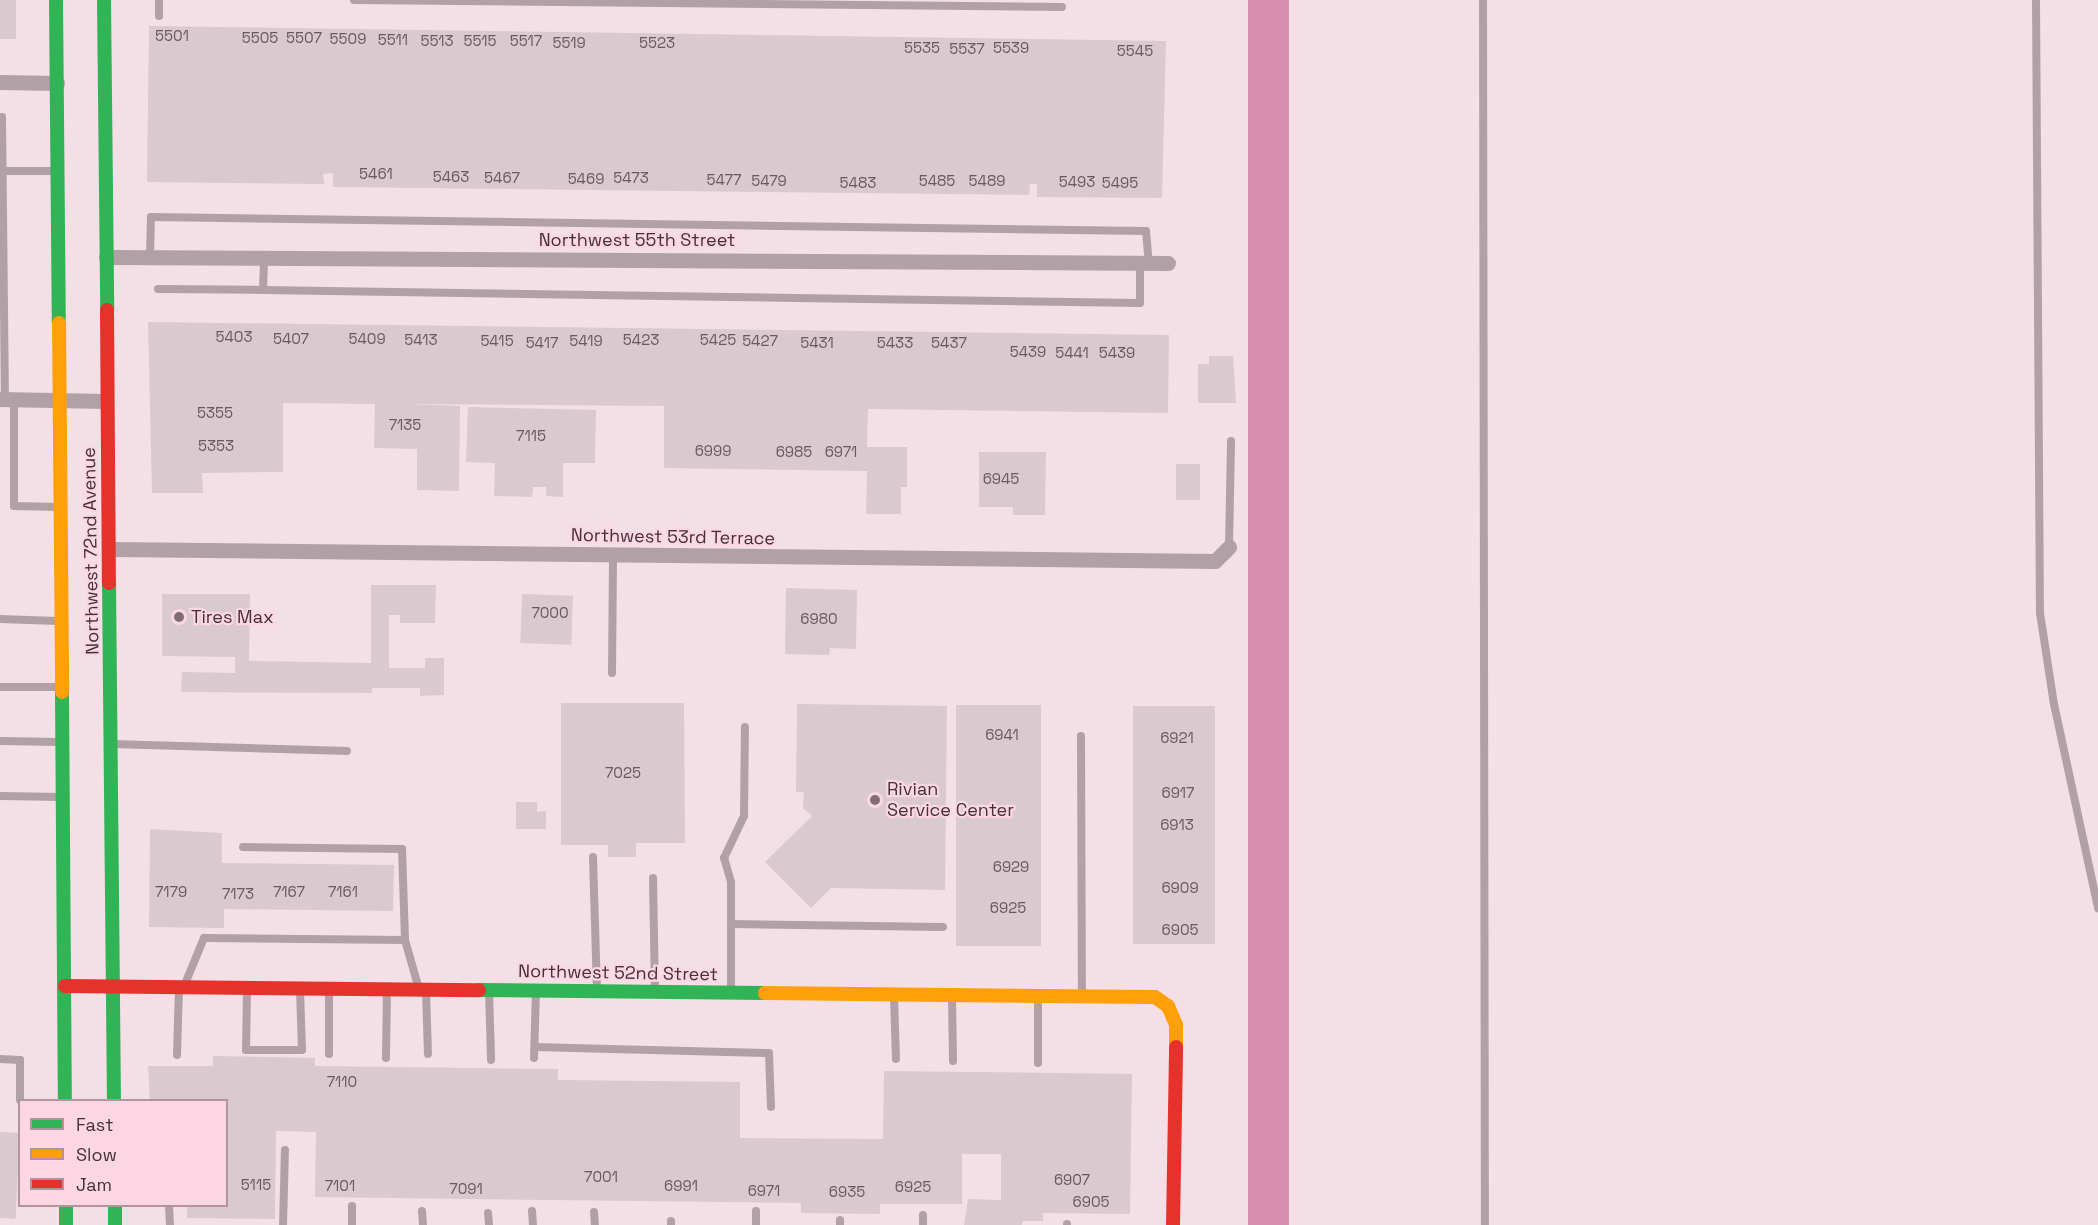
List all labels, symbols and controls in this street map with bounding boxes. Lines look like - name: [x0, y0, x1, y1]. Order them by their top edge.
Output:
- house number: 5501: [155, 27, 189, 45]
- house number: 5505: [242, 29, 278, 47]
- house number: 5507: [286, 29, 322, 47]
- house number: 5509: [330, 30, 366, 48]
- house number: 5511: [378, 31, 408, 49]
- house number: 5513: [420, 32, 454, 50]
- house number: 5515: [463, 32, 497, 50]
- house number: 5517: [510, 32, 542, 50]
- house number: 5519: [552, 34, 586, 52]
- house number: 5523: [639, 34, 675, 52]
- house number: 5535: [904, 39, 940, 57]
- house number: 5539: [993, 39, 1029, 57]
- house number: 5537: [949, 40, 985, 58]
- house number: 5545: [1117, 42, 1153, 60]
- house number: 5461: [359, 165, 393, 183]
- house number: 5463: [433, 168, 469, 186]
- house number: 5467: [484, 169, 520, 187]
- house number: 5473: [613, 169, 649, 187]
- house number: 5469: [568, 170, 604, 188]
- house number: 5477: [707, 171, 741, 189]
- house number: 5479: [751, 172, 787, 190]
- house number: 5485: [919, 172, 955, 190]
- house number: 5489: [969, 172, 1005, 190]
- house number: 5493: [1059, 173, 1095, 191]
- house number: 5483: [840, 174, 876, 192]
- house number: 5495: [1102, 174, 1138, 192]
- street label: Northwest 55th Street: [539, 229, 735, 251]
- house number: 5403: [215, 328, 253, 346]
- house number: 5407: [273, 330, 309, 348]
- house number: 5409: [348, 330, 386, 348]
- house number: 5413: [404, 331, 438, 349]
- house number: 5423: [623, 331, 659, 349]
- house number: 5425: [700, 331, 736, 349]
- house number: 5415: [480, 332, 514, 350]
- house number: 5419: [569, 332, 603, 350]
- house number: 5427: [742, 332, 778, 350]
- house number: 5417: [526, 334, 558, 352]
- house number: 5431: [800, 334, 834, 352]
- house number: 5433: [877, 334, 913, 352]
- house number: 5437: [931, 334, 967, 352]
- house number: 5439: [1010, 343, 1046, 361]
- house number: 5441: [1055, 344, 1089, 362]
- house number: 5439: [1099, 344, 1135, 362]
- house number: 5355: [197, 404, 233, 422]
- house number: 7135: [389, 416, 421, 434]
- house number: 7115: [516, 427, 546, 445]
- house number: 5353: [198, 437, 234, 455]
- house number: 6999: [695, 442, 731, 460]
- house number: 6985: [776, 443, 812, 461]
- house number: 6971: [825, 443, 857, 461]
- street label: Northwest 72nd Avenue: [78, 447, 104, 655]
- house number: 6945: [983, 470, 1019, 488]
- street label: Northwest 53rd Terrace: [570, 524, 776, 550]
- house number: 7000: [531, 604, 569, 622]
- place label: Tires Max: [191, 606, 274, 628]
- marker: Tires Max: [172, 610, 186, 624]
- house number: 6980: [800, 610, 838, 628]
- house number: 6941: [985, 726, 1019, 744]
- house number: 6921: [1160, 729, 1194, 747]
- house number: 7025: [605, 764, 641, 782]
- place label: Rivian Service Center: [887, 779, 1014, 822]
- house number: 6917: [1161, 784, 1195, 802]
- marker: Rivian Service Center: [868, 793, 882, 807]
- house number: 6913: [1160, 816, 1194, 834]
- house number: 6929: [993, 858, 1029, 876]
- house number: 6909: [1161, 879, 1199, 897]
- house number: 7179: [155, 883, 187, 901]
- house number: 7167: [273, 883, 305, 901]
- house number: 7161: [328, 883, 358, 901]
- house number: 7173: [222, 885, 254, 903]
- house number: 6925: [990, 899, 1026, 917]
- house number: 6905: [1162, 921, 1198, 939]
- street label: Northwest 52nd Street: [518, 960, 718, 986]
- house number: 7110: [327, 1073, 357, 1091]
- legend: [18, 1099, 228, 1207]
- text: Fast: [76, 1113, 113, 1136]
- text: Slow: [76, 1143, 117, 1166]
- house number: 7001: [584, 1168, 618, 1186]
- house number: 6907: [1054, 1171, 1090, 1189]
- text: Jam: [76, 1173, 112, 1196]
- house number: 5115: [241, 1176, 271, 1194]
- house number: 7101: [325, 1177, 355, 1195]
- house number: 6991: [664, 1177, 698, 1195]
- house number: 6925: [895, 1178, 931, 1196]
- house number: 7091: [449, 1180, 483, 1198]
- house number: 6971: [748, 1182, 780, 1200]
- house number: 6935: [829, 1183, 865, 1201]
- house number: 6905: [1073, 1193, 1109, 1211]

